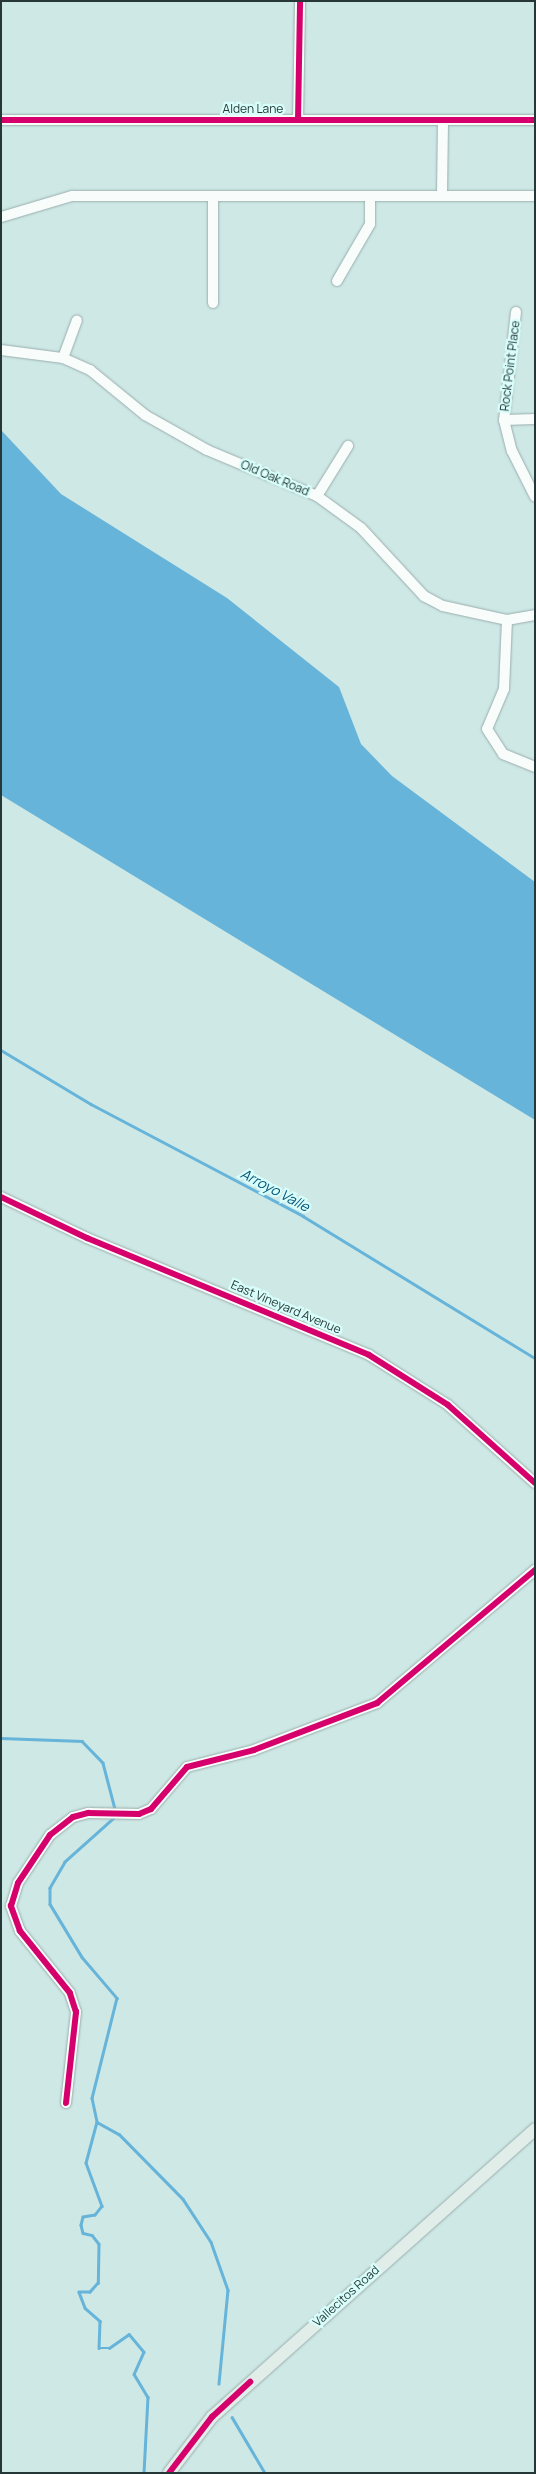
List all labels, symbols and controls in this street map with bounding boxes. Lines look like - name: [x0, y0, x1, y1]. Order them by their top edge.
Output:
- street label: Alden Lane: [223, 102, 283, 116]
- street label: Rock Point Place: [497, 320, 523, 412]
- street label: Old Oak Road: [239, 457, 311, 499]
- water label: Arroyo Valle: [238, 1165, 312, 1215]
- street label: East Vineyard Avenue: [229, 1277, 343, 1337]
- street label: Vallecitos Road: [310, 2263, 382, 2329]

